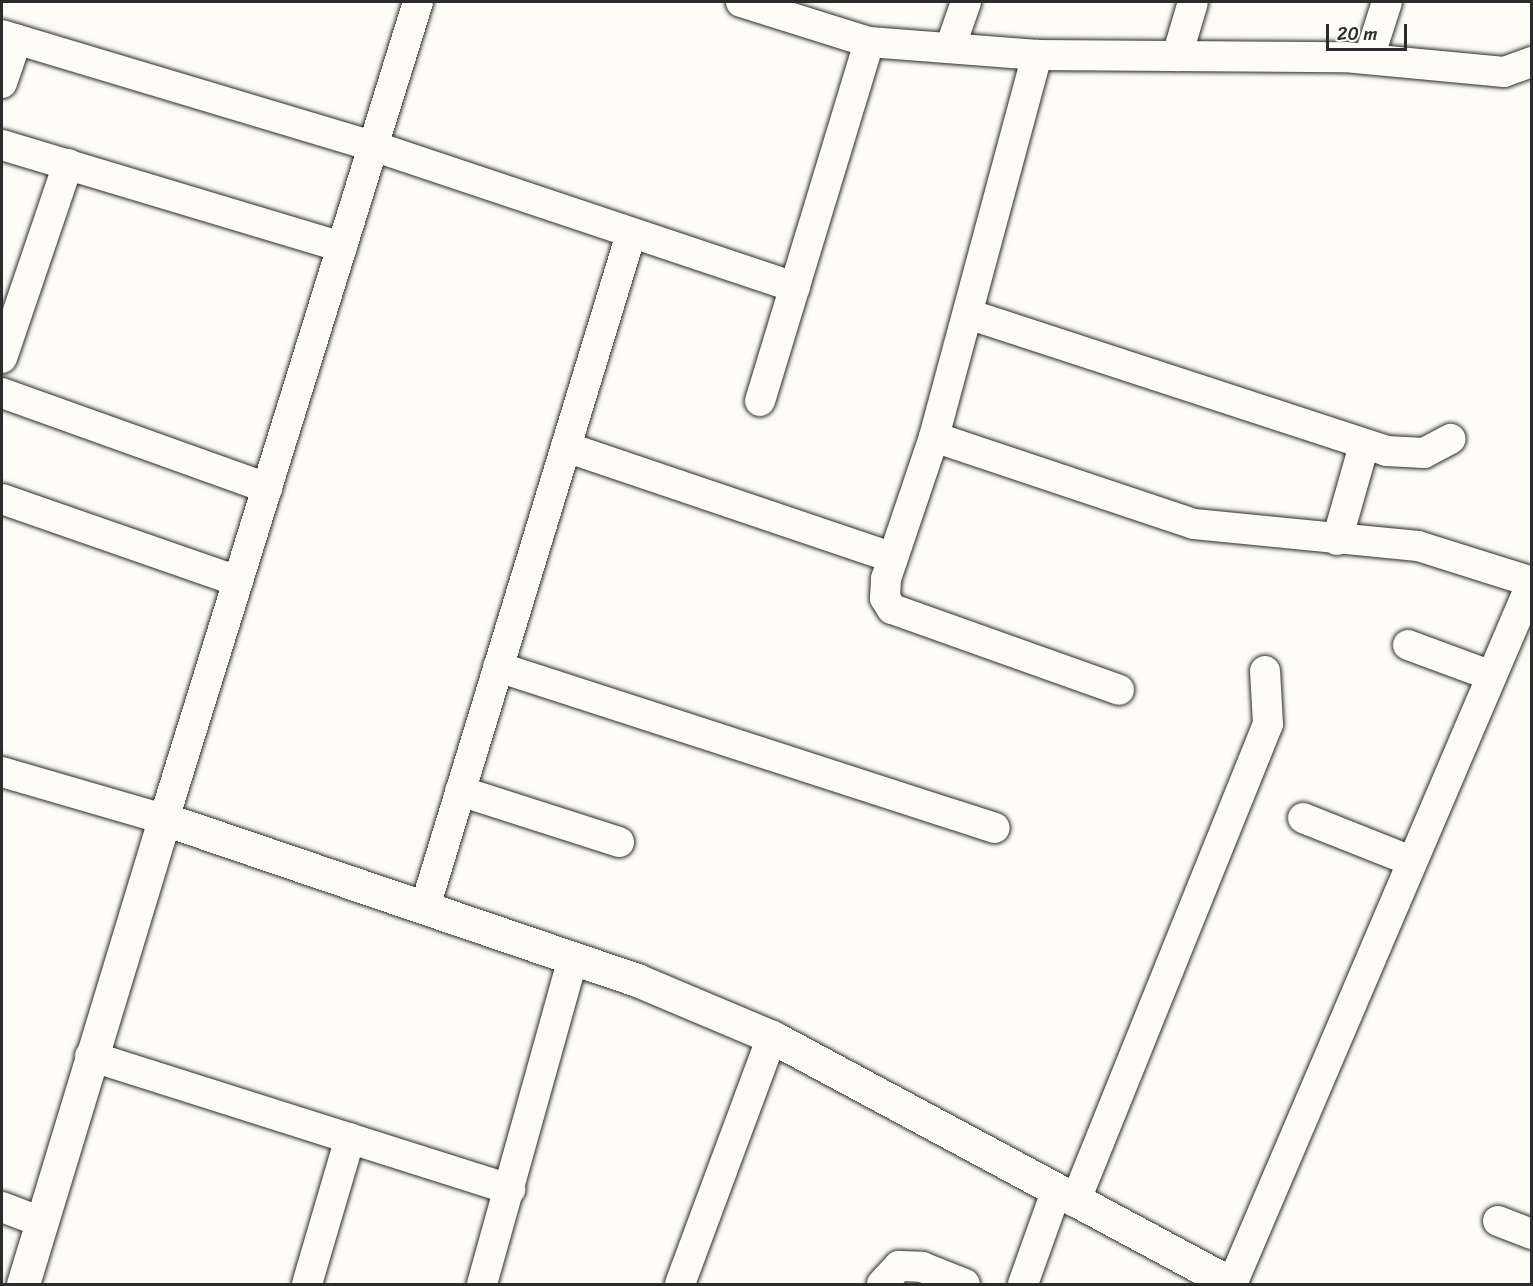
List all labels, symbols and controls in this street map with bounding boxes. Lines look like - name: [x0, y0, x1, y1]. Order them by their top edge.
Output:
- scale bar: [1329, 12, 1410, 50]
- text: 20 m: [1337, 18, 1377, 50]

